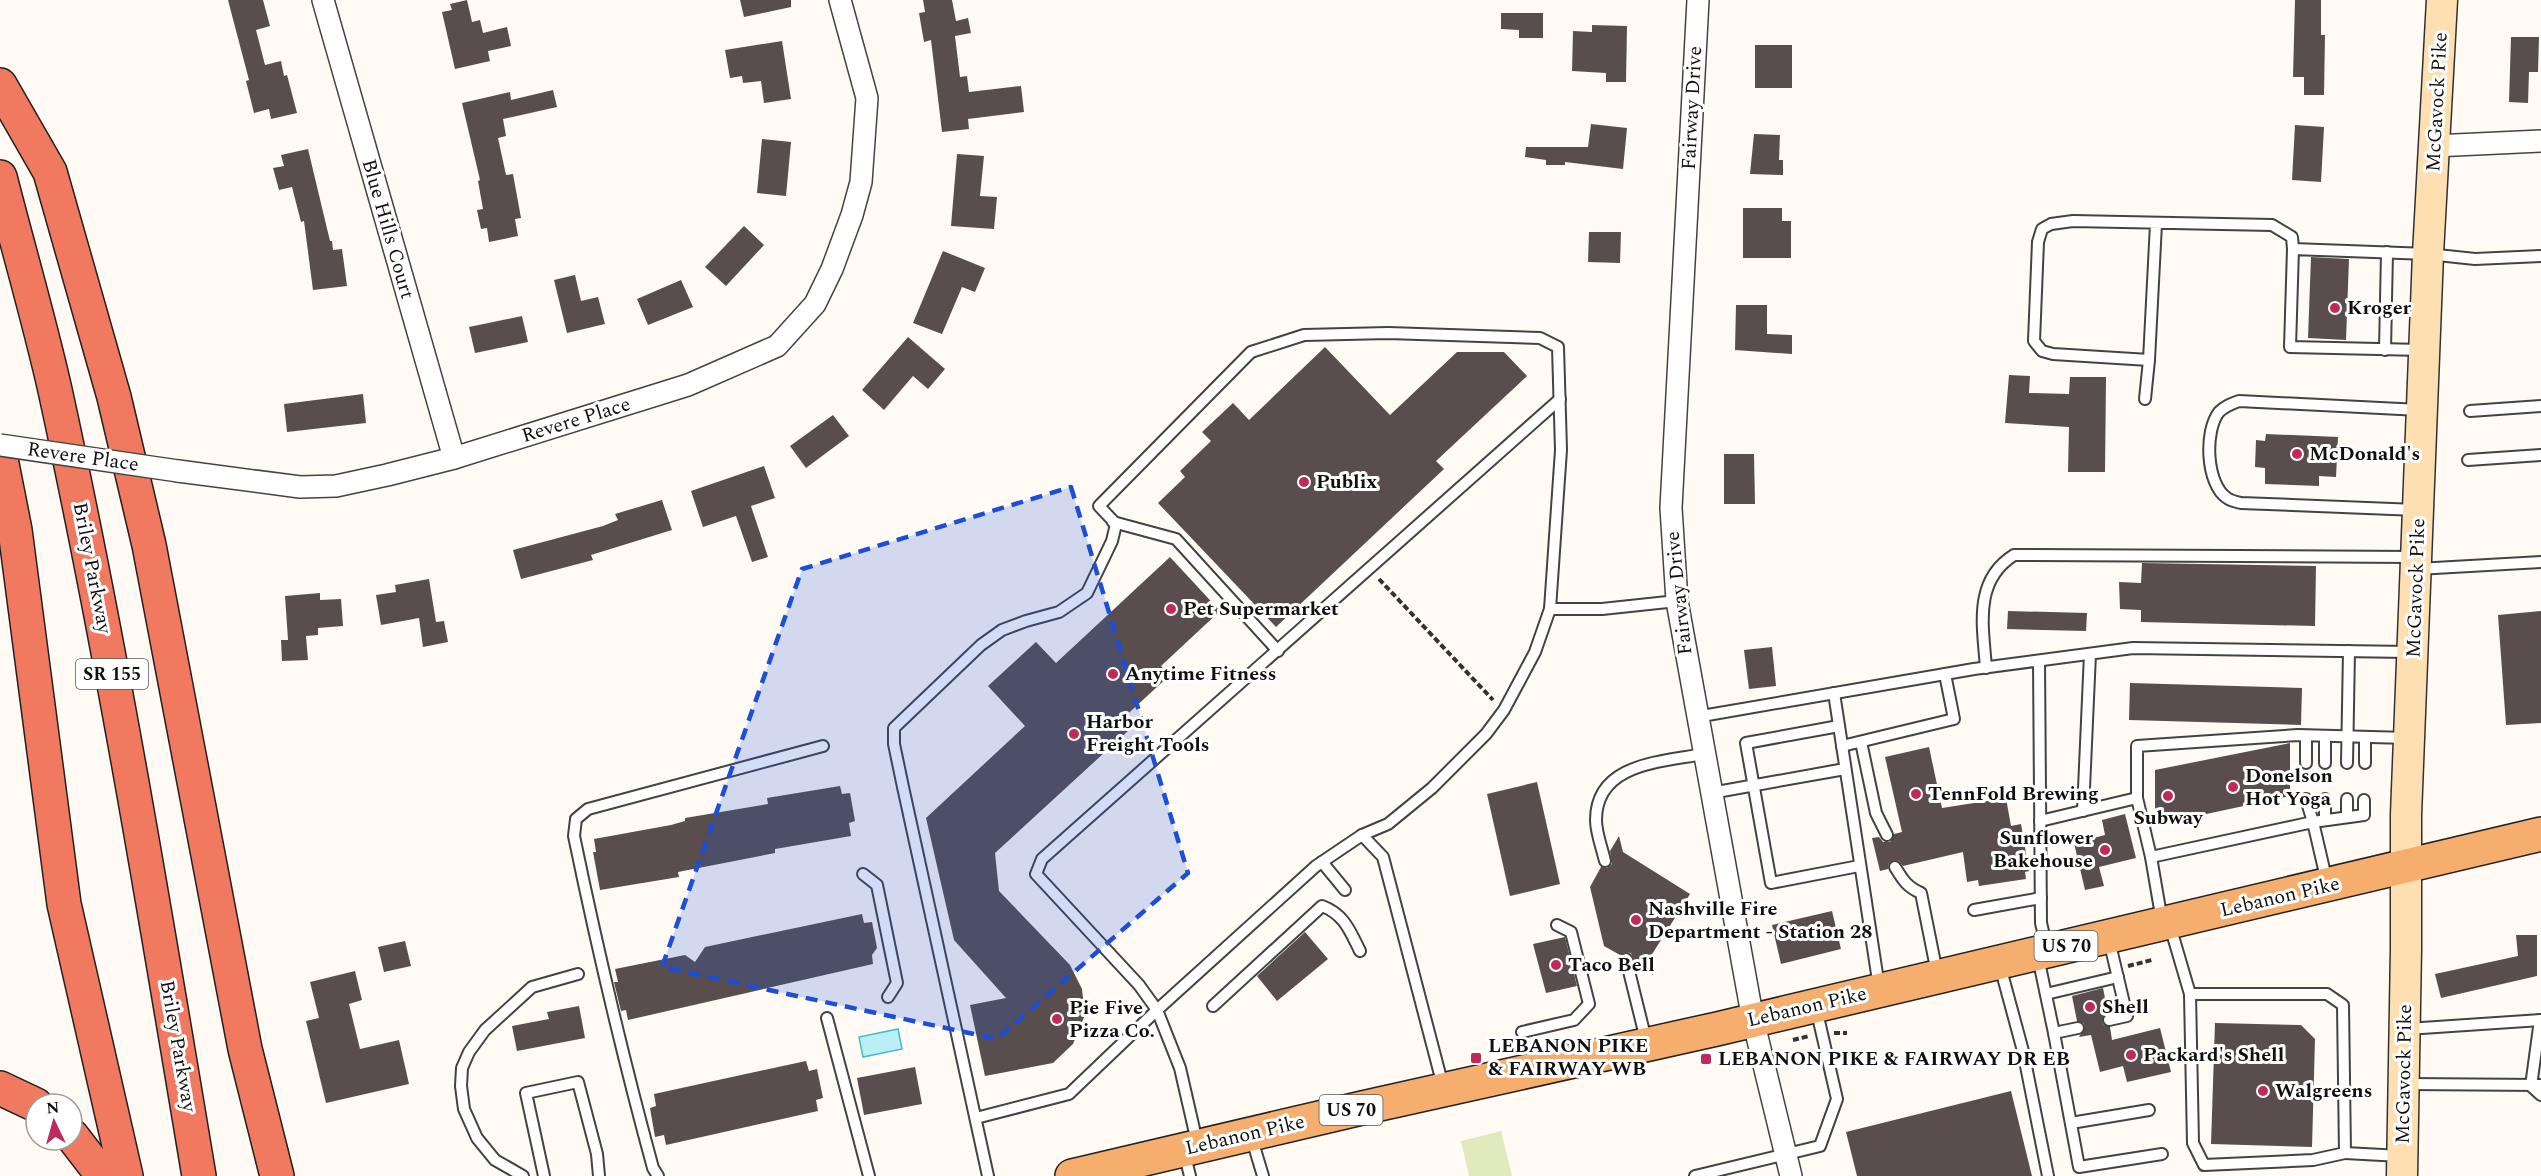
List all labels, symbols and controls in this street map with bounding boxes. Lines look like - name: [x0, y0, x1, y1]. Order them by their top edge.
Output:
- street label: McGavock Pike: [2418, 32, 2456, 172]
- street label: Fairway Drive: [1674, 45, 1710, 171]
- street label: Blue Hills Court: [354, 156, 422, 302]
- place label: Kroger: [2347, 293, 2412, 323]
- marker: Kroger: [2328, 301, 2342, 315]
- street label: Revere Place: [518, 389, 634, 451]
- street label: Revere Place: [25, 434, 141, 480]
- place label: McDonald's: [2309, 439, 2420, 469]
- marker: McDonald's: [2290, 447, 2304, 461]
- place label: Publix: [1316, 467, 1377, 497]
- marker: Publix: [1297, 475, 1311, 489]
- street label: Briley Parkway: [65, 500, 120, 638]
- street label: McGavock Pike: [2399, 518, 2433, 658]
- street label: Fairway Drive: [1658, 530, 1700, 656]
- place label: Pet Supermarket: [1183, 594, 1339, 624]
- marker: Pet Supermarket: [1164, 602, 1178, 616]
- road number: SR 155: [76, 659, 148, 689]
- place label: Anytime Fitness: [1125, 659, 1276, 689]
- marker: Anytime Fitness: [1106, 667, 1120, 681]
- place label: Harbor Freight Tools: [1086, 707, 1209, 760]
- marker: Harbor Freight Tools: [1067, 727, 1081, 741]
- place label: Donelson Hot Yoga: [2245, 761, 2333, 814]
- place label: TennFold Brewing: [1928, 779, 2099, 809]
- marker: Donelson Hot Yoga: [2226, 780, 2240, 794]
- marker: TennFold Brewing: [1909, 787, 1923, 801]
- marker: Subway: [2161, 789, 2175, 803]
- place label: Subway: [2133, 803, 2204, 833]
- place label: Sunflower Bakehouse: [1993, 823, 2093, 876]
- marker: Sunflower Bakehouse: [2098, 843, 2112, 857]
- street label: Lebanon Pike: [2217, 869, 2343, 925]
- place label: Nashville Fire Department - Station 28: [1648, 894, 1873, 947]
- marker: Nashville Fire Department - Station 28: [1629, 913, 1643, 927]
- road number: US 70: [2034, 931, 2098, 961]
- place label: Taco Bell: [1568, 950, 1655, 980]
- marker: Taco Bell: [1549, 958, 1563, 972]
- street label: Briley Parkway: [152, 978, 205, 1116]
- street label: Lebanon Pike: [1744, 979, 1870, 1035]
- place label: Shell: [2102, 992, 2149, 1022]
- place label: Pie Five Pizza Co.: [1069, 993, 1155, 1046]
- marker: Shell: [2083, 1000, 2097, 1014]
- street label: McGavock Pike: [2388, 1004, 2420, 1144]
- marker: Pie Five Pizza Co.: [1050, 1012, 1064, 1026]
- place label: LEBANON PIKE & FAIRWAY WB: [1488, 1031, 1648, 1084]
- place label: Packard's Shell: [2143, 1040, 2284, 1070]
- place label: LEBANON PIKE & FAIRWAY DR EB: [1718, 1044, 2070, 1074]
- marker: Packard's Shell: [2124, 1048, 2138, 1062]
- marker: LEBANON PIKE & FAIRWAY WB: [1469, 1051, 1483, 1065]
- marker: LEBANON PIKE & FAIRWAY DR EB: [1699, 1052, 1713, 1066]
- place label: Walgreens: [2275, 1076, 2372, 1106]
- marker: Walgreens: [2256, 1084, 2270, 1098]
- north arrow: [24, 1092, 84, 1152]
- road number: US 70: [1320, 1095, 1382, 1125]
- text: N: [45, 1096, 60, 1121]
- street label: Lebanon Pike: [1182, 1107, 1308, 1163]

